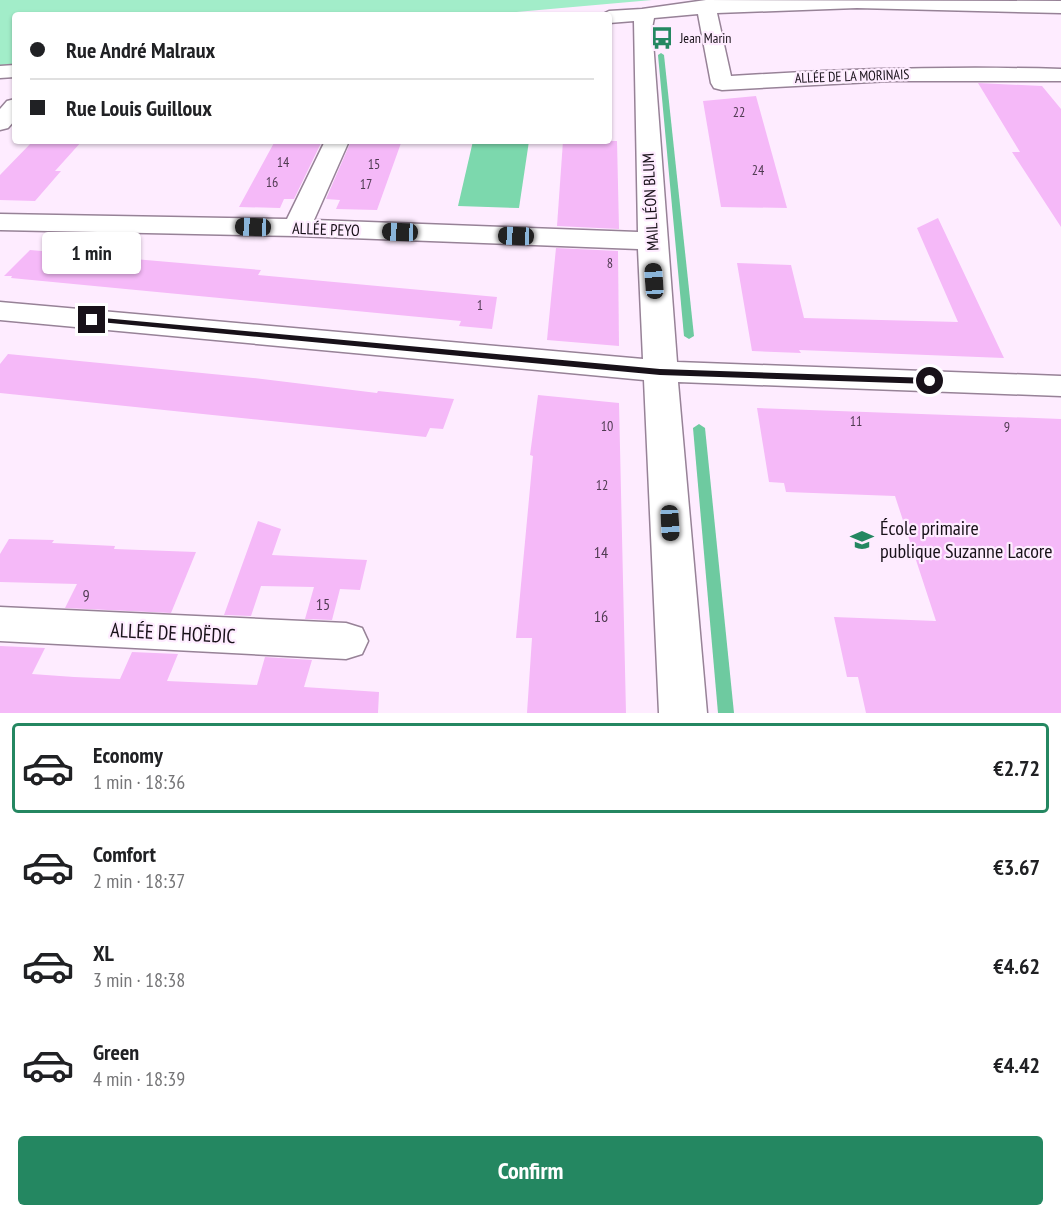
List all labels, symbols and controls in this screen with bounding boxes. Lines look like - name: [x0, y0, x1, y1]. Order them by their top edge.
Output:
- bus stop icon: Jean Marin: [649, 25, 675, 51]
- place label: Jean Marin: [679, 29, 731, 47]
- text: Rue André Malraux: [66, 36, 215, 64]
- street label: ALLÉE DE LA MORINAIS: [794, 65, 910, 87]
- text: Rue Louis Guilloux: [66, 94, 212, 122]
- house number: 22: [733, 103, 745, 121]
- house number: 14: [277, 153, 290, 171]
- street label: MAIL LÉON BLUM: [637, 153, 663, 251]
- house number: 15: [368, 155, 380, 173]
- house number: 24: [752, 161, 765, 179]
- house number: 16: [266, 173, 278, 191]
- house number: 17: [360, 175, 372, 193]
- car: [235, 217, 271, 237]
- street label: ALLÉE PEYO: [292, 218, 360, 240]
- car: [382, 222, 418, 242]
- car: [498, 226, 534, 246]
- callout: 1 min: [42, 233, 142, 275]
- text: 1 min: [71, 240, 112, 266]
- house number: 8: [607, 254, 613, 272]
- car: [644, 262, 664, 300]
- house number: 1: [477, 296, 483, 314]
- route end: [78, 306, 105, 333]
- route start: [916, 367, 943, 394]
- house number: 11: [850, 412, 862, 430]
- house number: 10: [601, 417, 613, 435]
- house number: 9: [1004, 418, 1010, 436]
- house number: 12: [596, 476, 608, 494]
- car: [660, 505, 680, 541]
- place label: École primaire publique Suzanne Lacore: [880, 515, 1053, 564]
- school or university icon: École primaire publique Suzanne Lacore: [849, 527, 875, 553]
- house number: 14: [594, 542, 608, 562]
- house number: 9: [82, 585, 90, 605]
- house number: 15: [316, 594, 330, 614]
- house number: 16: [594, 606, 608, 626]
- street label: ALLÉE DE HOËDIC: [110, 617, 236, 649]
- icon: car: [21, 741, 75, 795]
- text: Economy: [93, 741, 163, 769]
- text: €2.72: [993, 754, 1040, 782]
- text: 1 min · 18:36: [93, 769, 185, 795]
- icon: car: [21, 840, 75, 894]
- text: Comfort: [93, 840, 156, 868]
- text: €3.67: [993, 853, 1040, 881]
- text: 2 min · 18:37: [93, 868, 185, 894]
- icon: car: [21, 939, 75, 993]
- text: XL: [93, 939, 114, 967]
- text: €4.62: [993, 952, 1040, 980]
- text: 3 min · 18:38: [93, 967, 185, 993]
- icon: car: [21, 1038, 75, 1092]
- text: Green: [93, 1038, 139, 1066]
- text: €4.42: [993, 1051, 1040, 1079]
- text: 4 min · 18:39: [93, 1066, 185, 1092]
- button: Confirm: [18, 1136, 1043, 1205]

